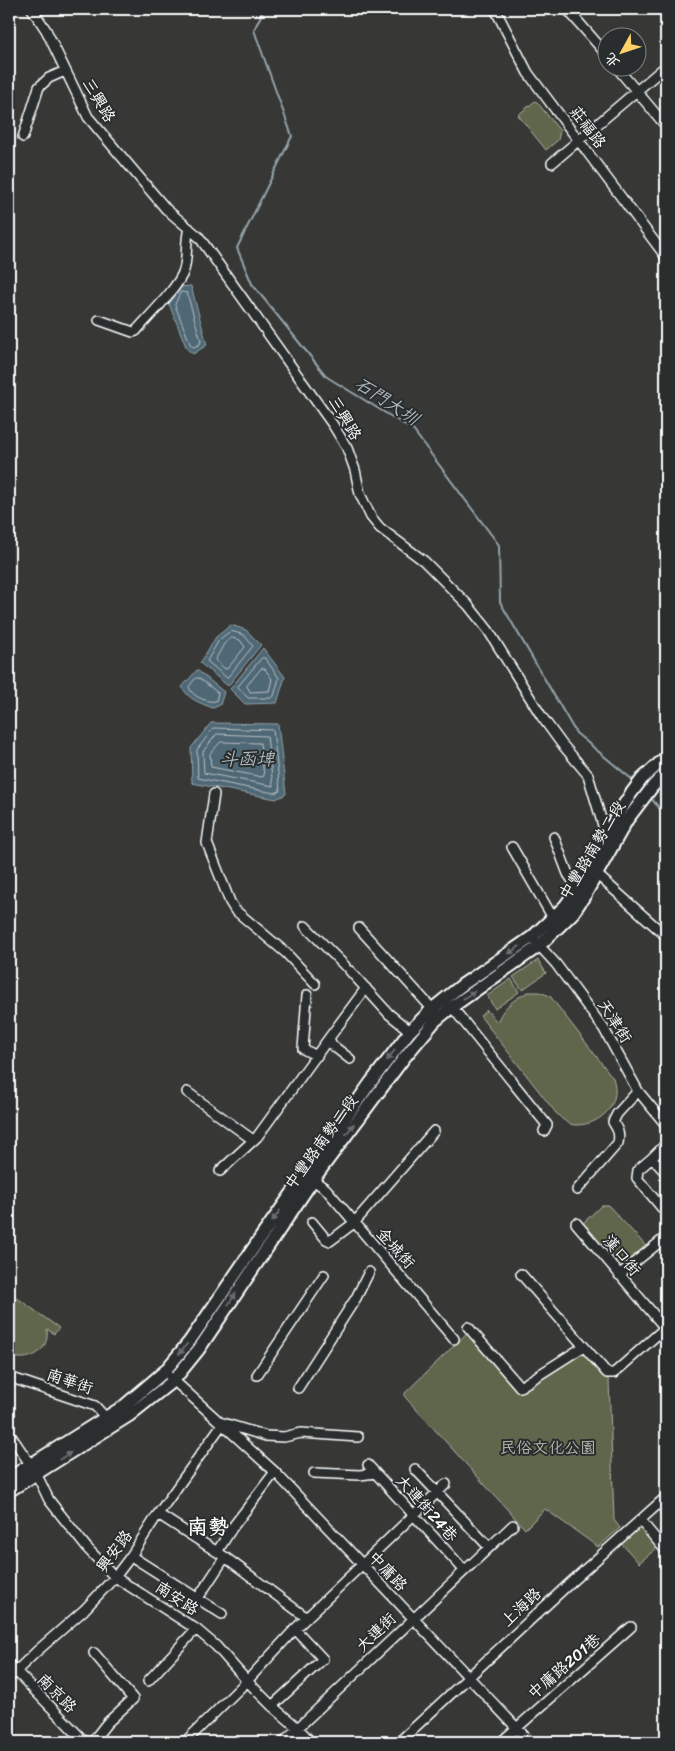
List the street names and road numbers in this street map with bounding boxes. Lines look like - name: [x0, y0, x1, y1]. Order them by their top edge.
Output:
- street label: 三興路: [74, 72, 124, 128]
- street label: 莊福路: [562, 99, 614, 155]
- street label: 三興路: [320, 390, 370, 446]
- street label: 中豐路南勢二段: [551, 795, 633, 905]
- street label: 天津街: [590, 993, 640, 1049]
- street label: 中豐路南勢二段: [276, 1088, 366, 1196]
- street label: 金城街: [369, 1220, 423, 1276]
- street label: 漢口街: [595, 1227, 649, 1283]
- street label: 南華街: [43, 1359, 97, 1403]
- street label: 大連街24巷: [388, 1467, 466, 1549]
- street label: 興安路: [88, 1523, 140, 1579]
- street label: 中庸路: [361, 1544, 415, 1598]
- street label: 南安路: [149, 1573, 205, 1623]
- street label: 上海路: [494, 1580, 548, 1634]
- street label: 大連街: [349, 1605, 403, 1659]
- street label: 中庸路201巷: [520, 1625, 608, 1707]
- street label: 南京路: [30, 1666, 84, 1720]

